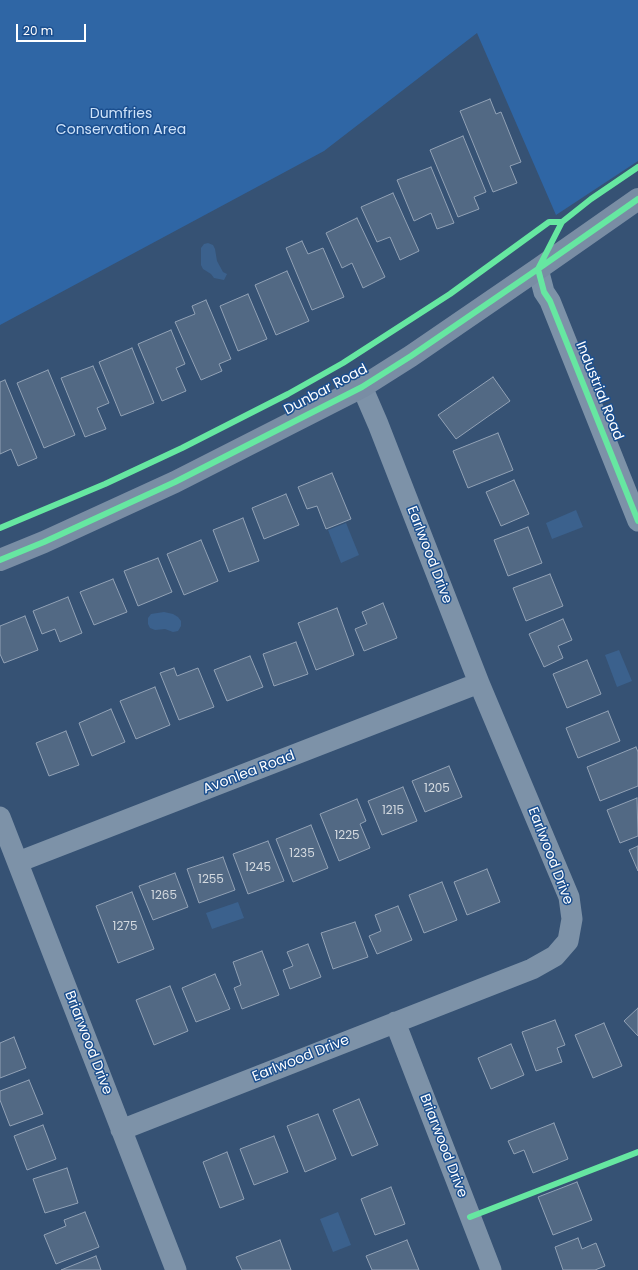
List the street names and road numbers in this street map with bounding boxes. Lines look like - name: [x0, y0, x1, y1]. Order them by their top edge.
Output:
- street label: Industrial Road: [572, 339, 626, 443]
- street label: Dunbar Road: [281, 361, 371, 419]
- street label: Earlwood Drive: [403, 504, 455, 606]
- street label: Avonlea Road: [201, 748, 297, 798]
- street label: Earlwood Drive: [524, 805, 576, 907]
- street label: Briarwood Drive: [61, 989, 115, 1097]
- street label: Earlwood Drive: [250, 1032, 352, 1086]
- street label: Briarwood Drive: [416, 1092, 470, 1200]

